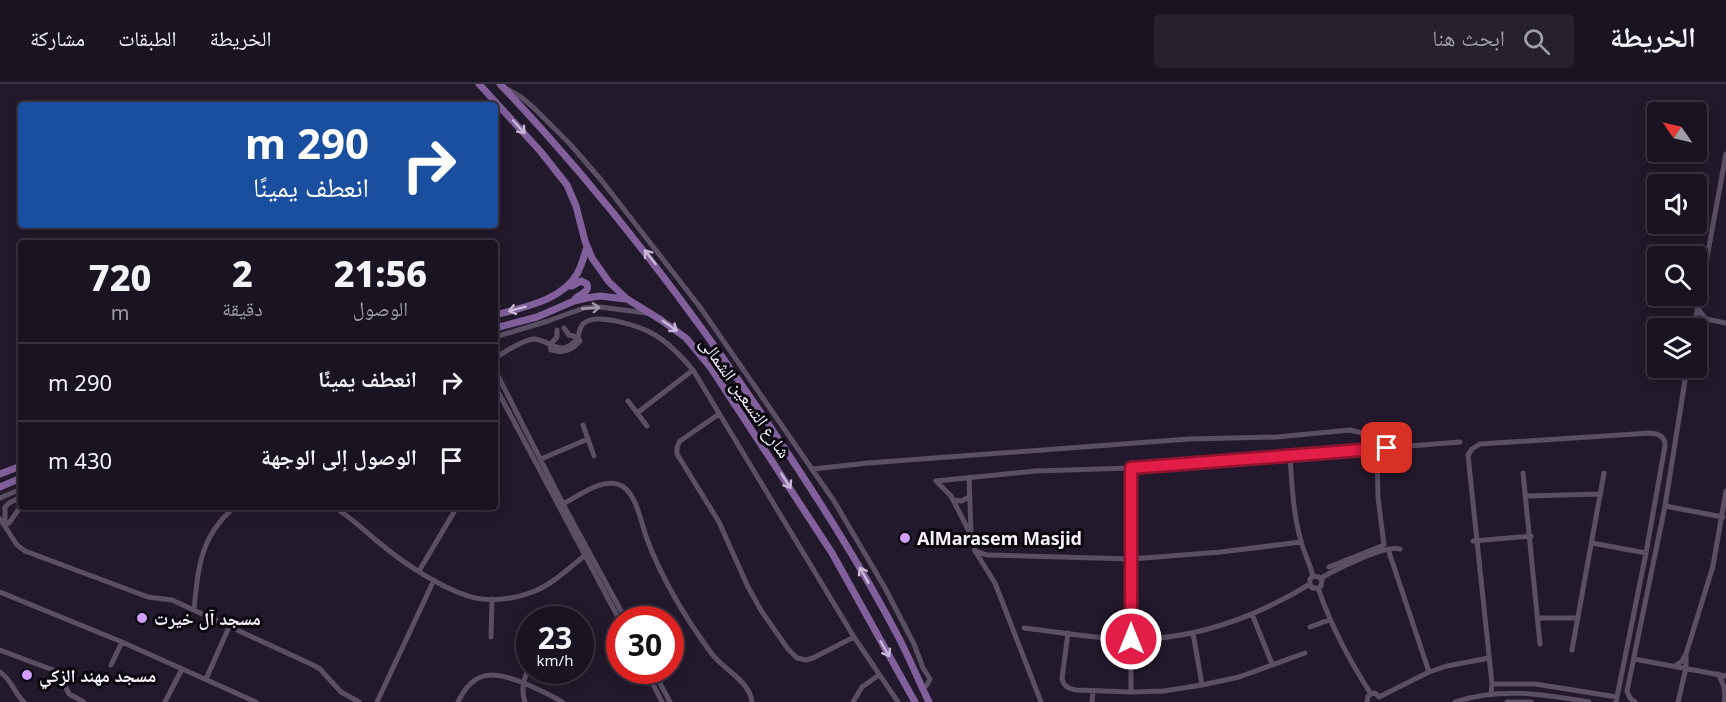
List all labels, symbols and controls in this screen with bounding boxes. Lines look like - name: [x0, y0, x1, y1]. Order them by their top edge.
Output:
- search box: [1154, 14, 1574, 68]
- text: الخريطة: [1610, 17, 1696, 55]
- text: ابحث هنا: [1432, 22, 1505, 52]
- text: مشاركة: [30, 24, 85, 52]
- text: الطبقات: [118, 24, 177, 52]
- text: الخريطة: [210, 24, 271, 52]
- icon: search: [1520, 25, 1553, 58]
- north arrow: [1647, 102, 1707, 162]
- map controls: [1647, 102, 1707, 378]
- text: 290 m: [245, 114, 369, 171]
- one-way arrow: [512, 119, 526, 134]
- icon: right: [390, 126, 468, 204]
- text: انعطف يمينًا: [253, 168, 369, 205]
- button: sound: [1647, 174, 1707, 234]
- button: search: [1647, 246, 1707, 306]
- text: 2: [232, 249, 253, 298]
- text: 21:56: [334, 249, 427, 298]
- one-way arrow: [643, 249, 656, 265]
- text: 720: [89, 253, 151, 302]
- text: دقيقة: [222, 295, 263, 322]
- text: الوصول: [353, 295, 408, 322]
- text: m: [111, 299, 129, 326]
- one-way arrow: [580, 302, 600, 313]
- one-way arrow: [508, 304, 527, 316]
- button: layers: [1647, 318, 1707, 378]
- one-way arrow: [661, 320, 678, 332]
- street label: شارع التسعين الشمالى: [695, 332, 797, 462]
- text: انعطف يمينًا: [318, 363, 417, 393]
- icon: right: [435, 366, 468, 399]
- text: 290 m: [48, 367, 112, 397]
- pin: [1361, 422, 1412, 473]
- icon: arrive: [1370, 431, 1403, 464]
- text: الوصول إلى الوجهة: [261, 441, 417, 471]
- icon: arrive: [435, 444, 468, 477]
- text: 430 m: [48, 445, 112, 475]
- one-way arrow: [781, 472, 793, 489]
- place label: AlMarasem Masjid: [917, 526, 1082, 550]
- marker: AlMarasem Masjid: [898, 531, 912, 545]
- one-way arrow: [858, 567, 870, 584]
- place label: مسجد آل خيرت: [154, 606, 261, 630]
- speed limit sign: 30: [606, 606, 684, 684]
- position arrow: [1099, 607, 1163, 671]
- marker: مسجد آل خيرت: [135, 611, 149, 625]
- text: 23: [538, 617, 572, 658]
- one-way arrow: [880, 640, 892, 657]
- text: km/h: [537, 650, 573, 670]
- place label: مسجد مهند الزكي: [39, 663, 156, 690]
- marker: مسجد مهند الزكي: [20, 668, 34, 682]

